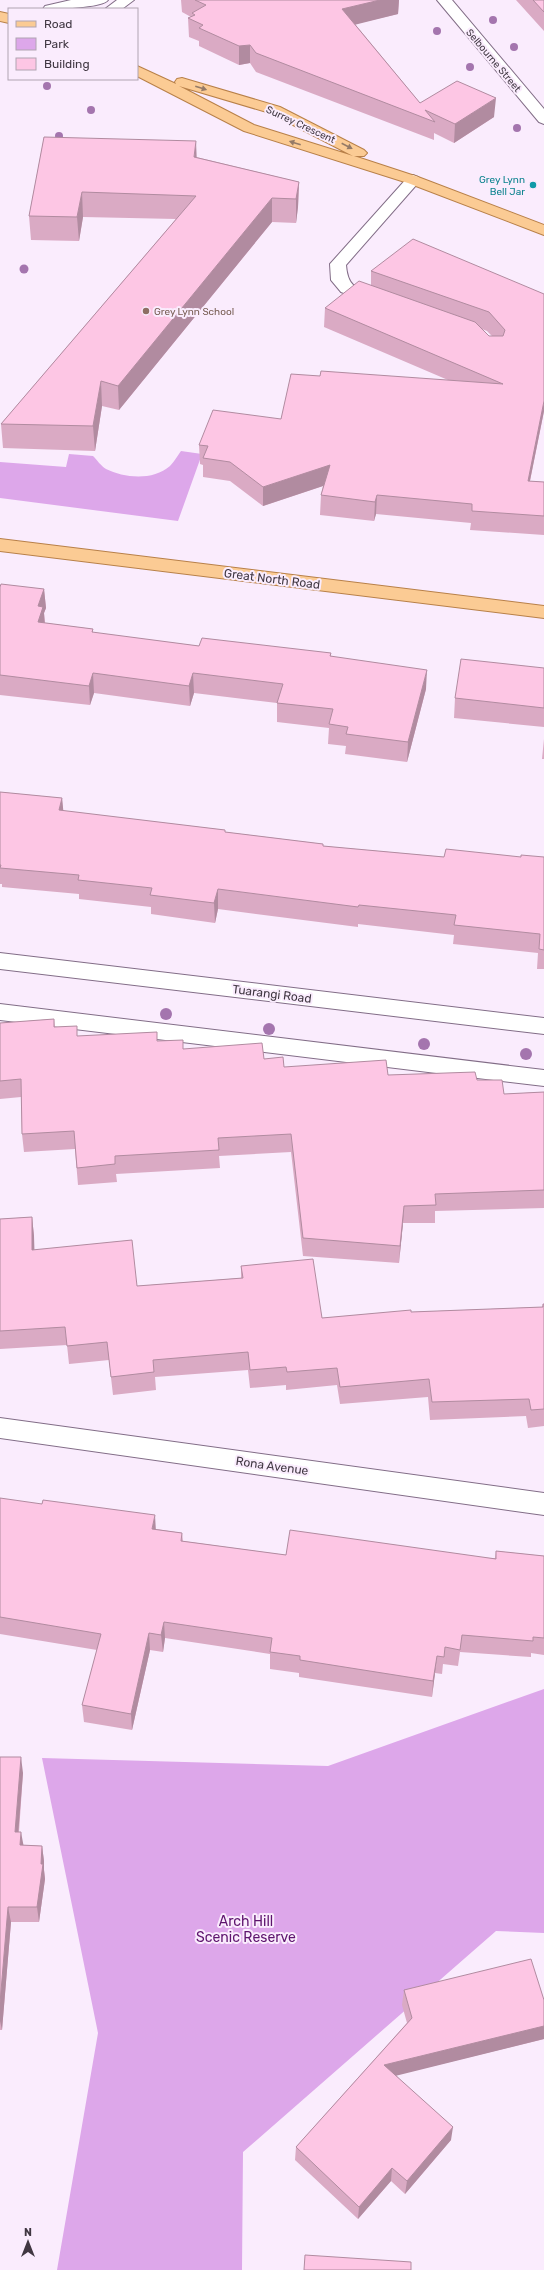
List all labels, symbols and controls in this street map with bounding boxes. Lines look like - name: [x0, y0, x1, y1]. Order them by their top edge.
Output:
- legend: [8, 8, 138, 80]
- text: Road: [44, 17, 72, 31]
- street label: Selbourne Street: [463, 27, 523, 95]
- text: Park: [44, 37, 70, 51]
- text: Building: [44, 57, 90, 71]
- one-way arrow: [195, 85, 207, 91]
- street label: Surrey Crescent: [264, 104, 337, 146]
- one-way arrow: [289, 140, 301, 146]
- one-way arrow: [341, 143, 353, 150]
- place label: Grey Lynn Bell Jar: [479, 174, 525, 198]
- marker: Grey Lynn Bell Jar: [528, 180, 538, 190]
- marker: Grey Lynn School: [141, 306, 151, 316]
- place label: Grey Lynn School: [154, 306, 234, 318]
- street label: Great North Road: [223, 566, 321, 592]
- street label: Tuarangi Road: [232, 982, 312, 1006]
- street label: Rona Avenue: [235, 1454, 310, 1478]
- park label: Arch Hill Scenic Reserve: [196, 1913, 296, 1946]
- north arrow: [8, 2222, 48, 2262]
- text: N: [24, 2226, 32, 2239]

